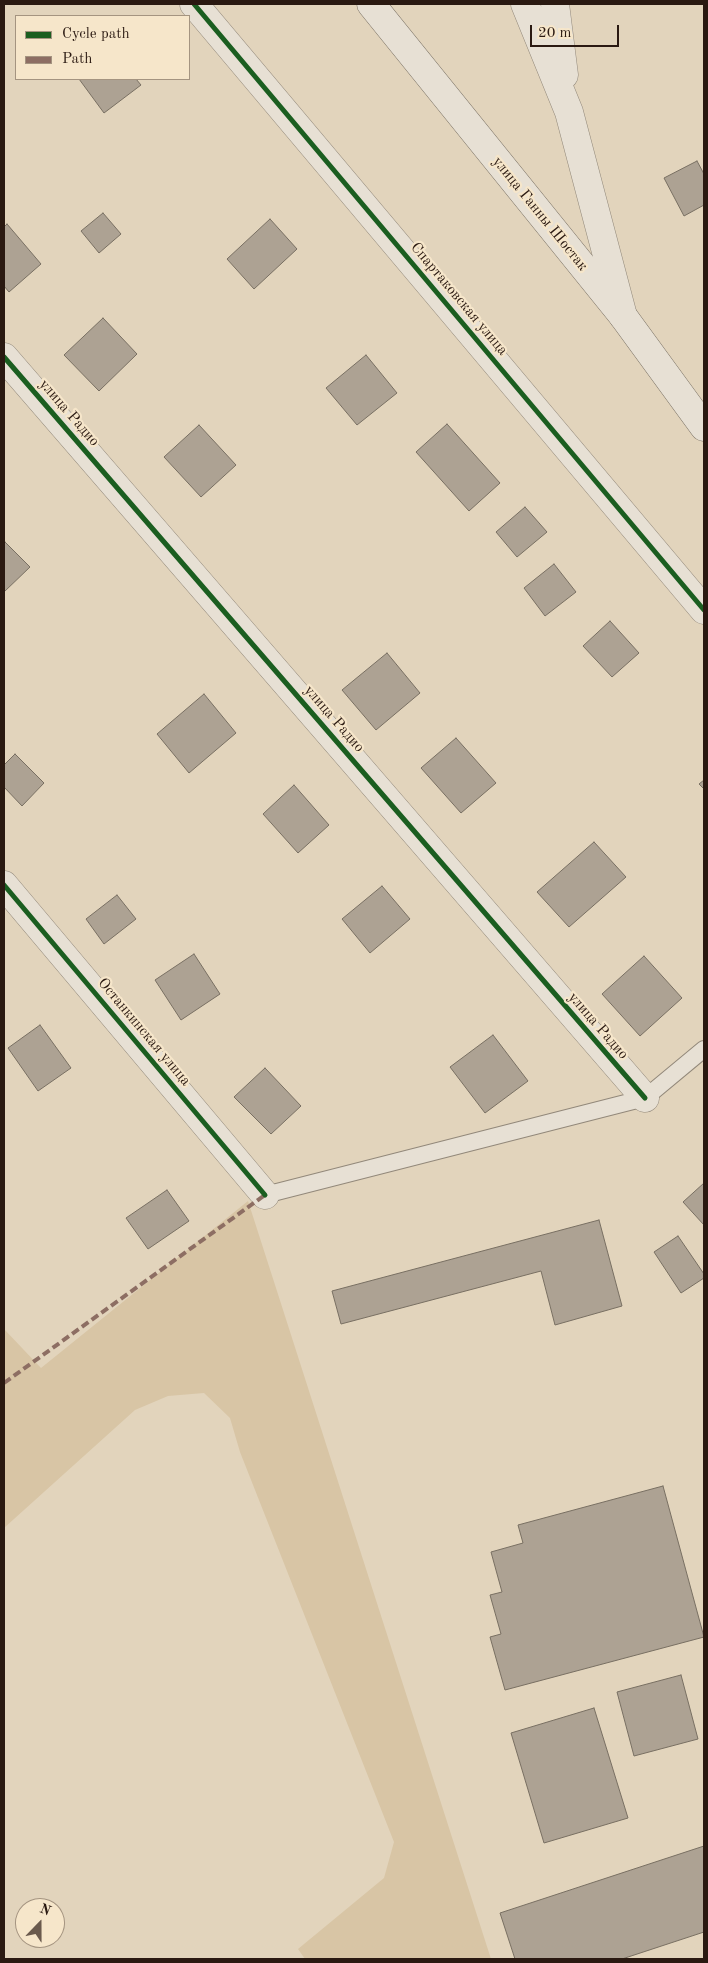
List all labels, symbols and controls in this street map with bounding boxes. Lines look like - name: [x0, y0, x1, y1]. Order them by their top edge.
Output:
- legend: [15, 15, 190, 80]
- scale bar: [533, 15, 622, 47]
- text: 20 m: [538, 26, 572, 41]
- text: Cycle path: [62, 27, 130, 42]
- text: Path: [62, 52, 92, 67]
- street label: улица Ганны Шостак: [488, 153, 592, 275]
- street label: Спартаковская улица: [406, 239, 512, 359]
- street label: улица Радио: [35, 376, 103, 450]
- street label: улица Радио: [300, 682, 368, 756]
- street label: Останкинская улица: [94, 974, 194, 1090]
- street label: улица Радио: [564, 989, 632, 1063]
- north arrow: [15, 1898, 65, 1948]
- text: N: [38, 1902, 53, 1919]

